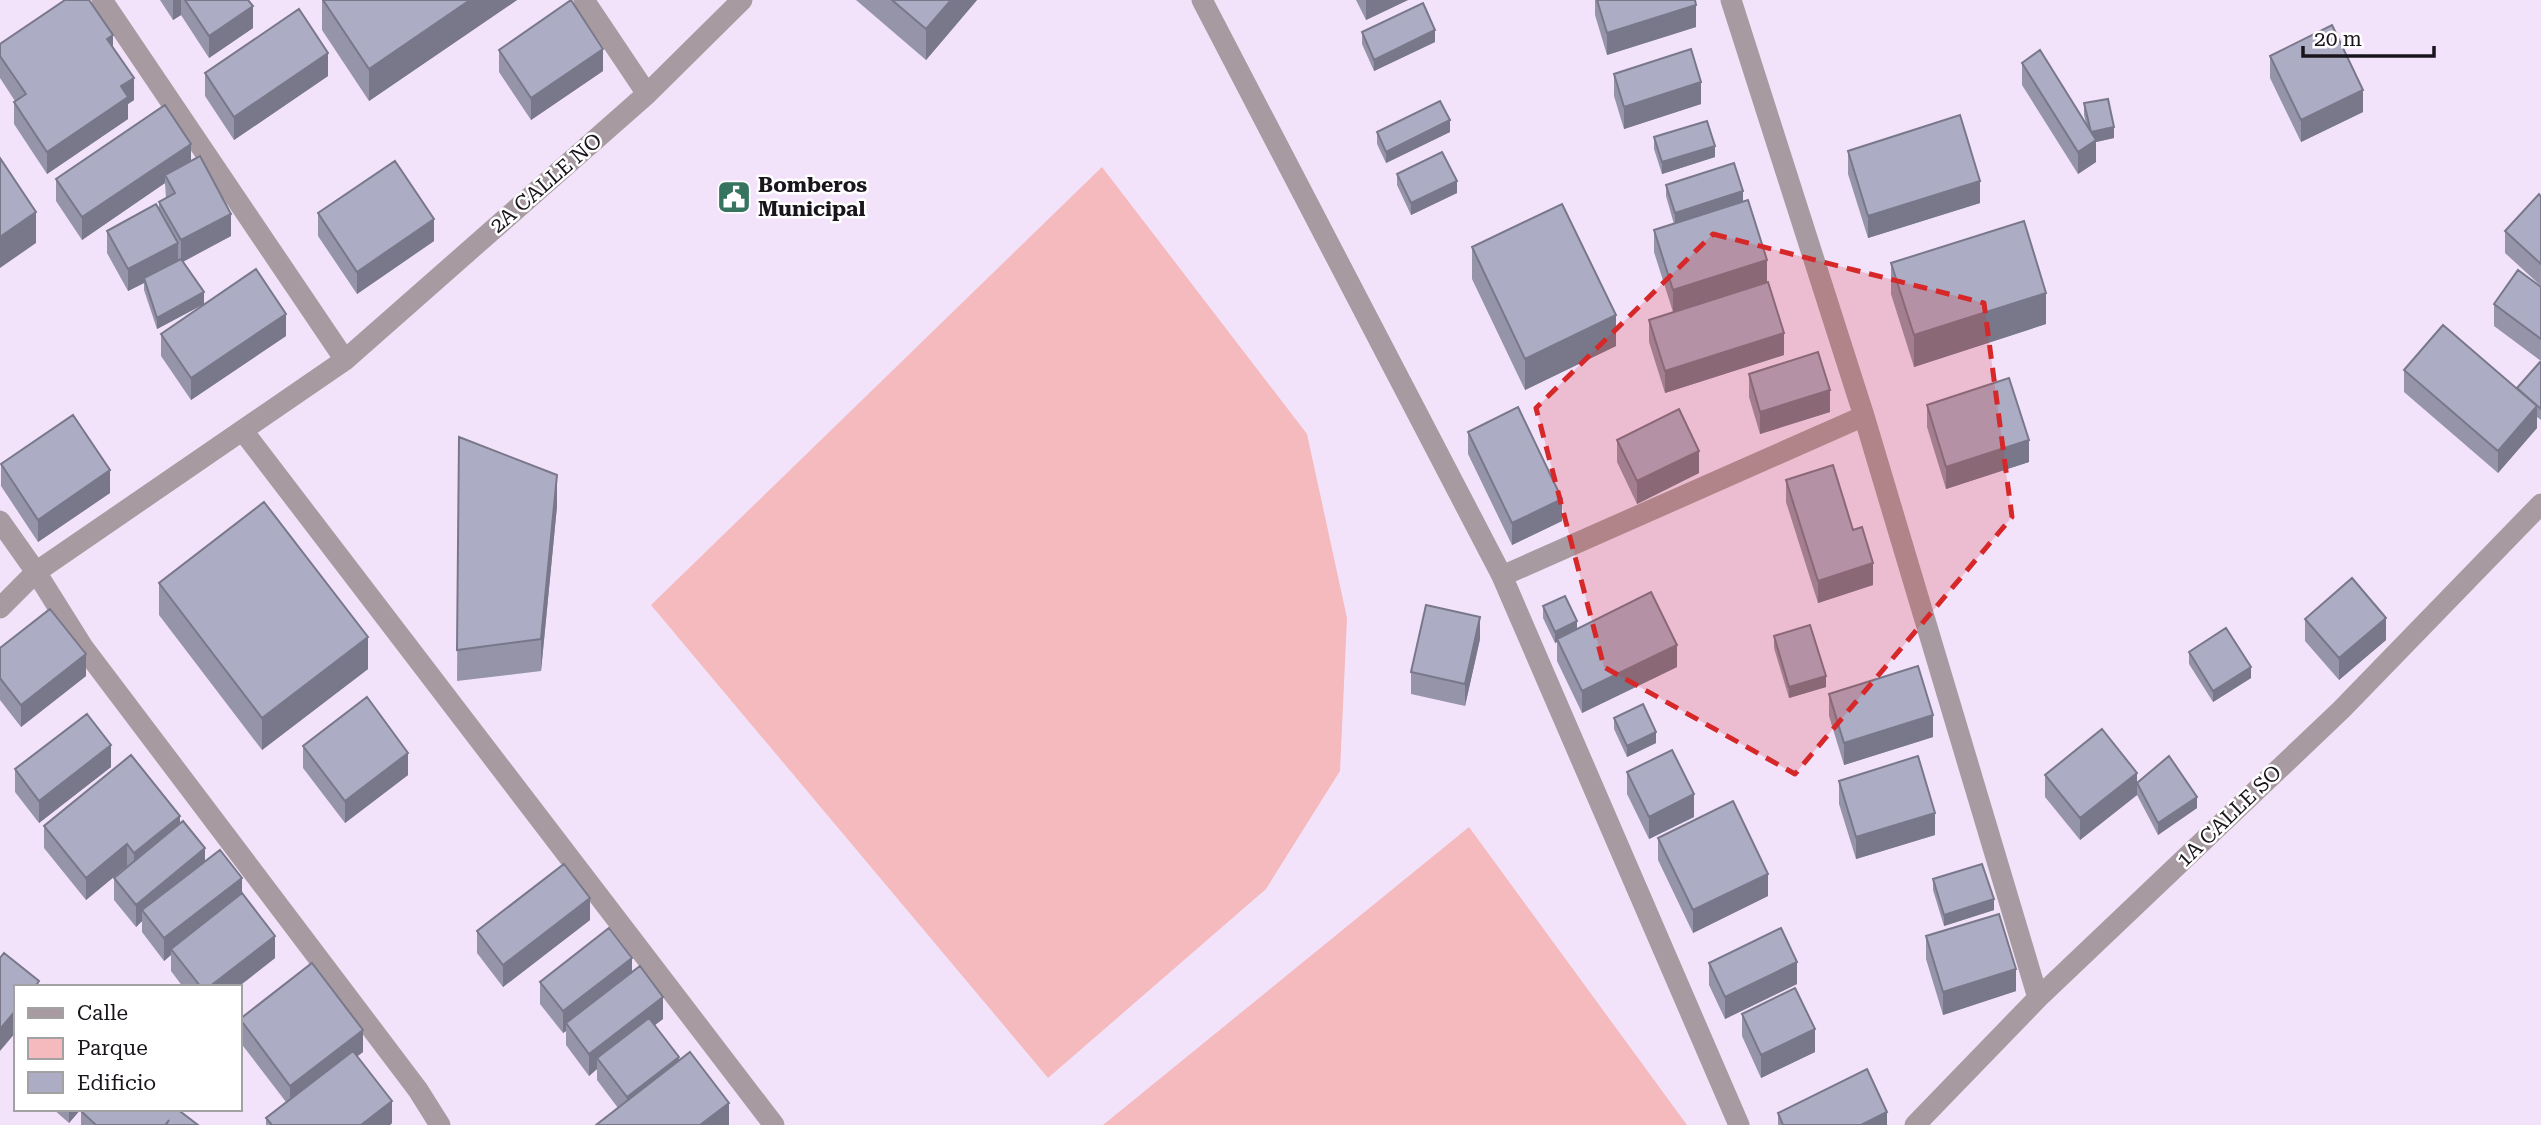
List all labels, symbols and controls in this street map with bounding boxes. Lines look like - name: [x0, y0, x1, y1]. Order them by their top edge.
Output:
- scale bar: [2303, 14, 2434, 58]
- text: 20 m: [2314, 27, 2362, 51]
- street label: 2A CALLE NO: [485, 128, 607, 238]
- place label: Bomberos Municipal: [758, 173, 867, 221]
- public building icon: Bomberos Municipal: [715, 178, 753, 216]
- street label: 1A CALLE SO: [2172, 760, 2286, 872]
- legend: [14, 985, 242, 1111]
- text: Calle: [77, 1001, 128, 1025]
- text: Parque: [77, 1036, 148, 1060]
- text: Edificio: [77, 1071, 156, 1095]

